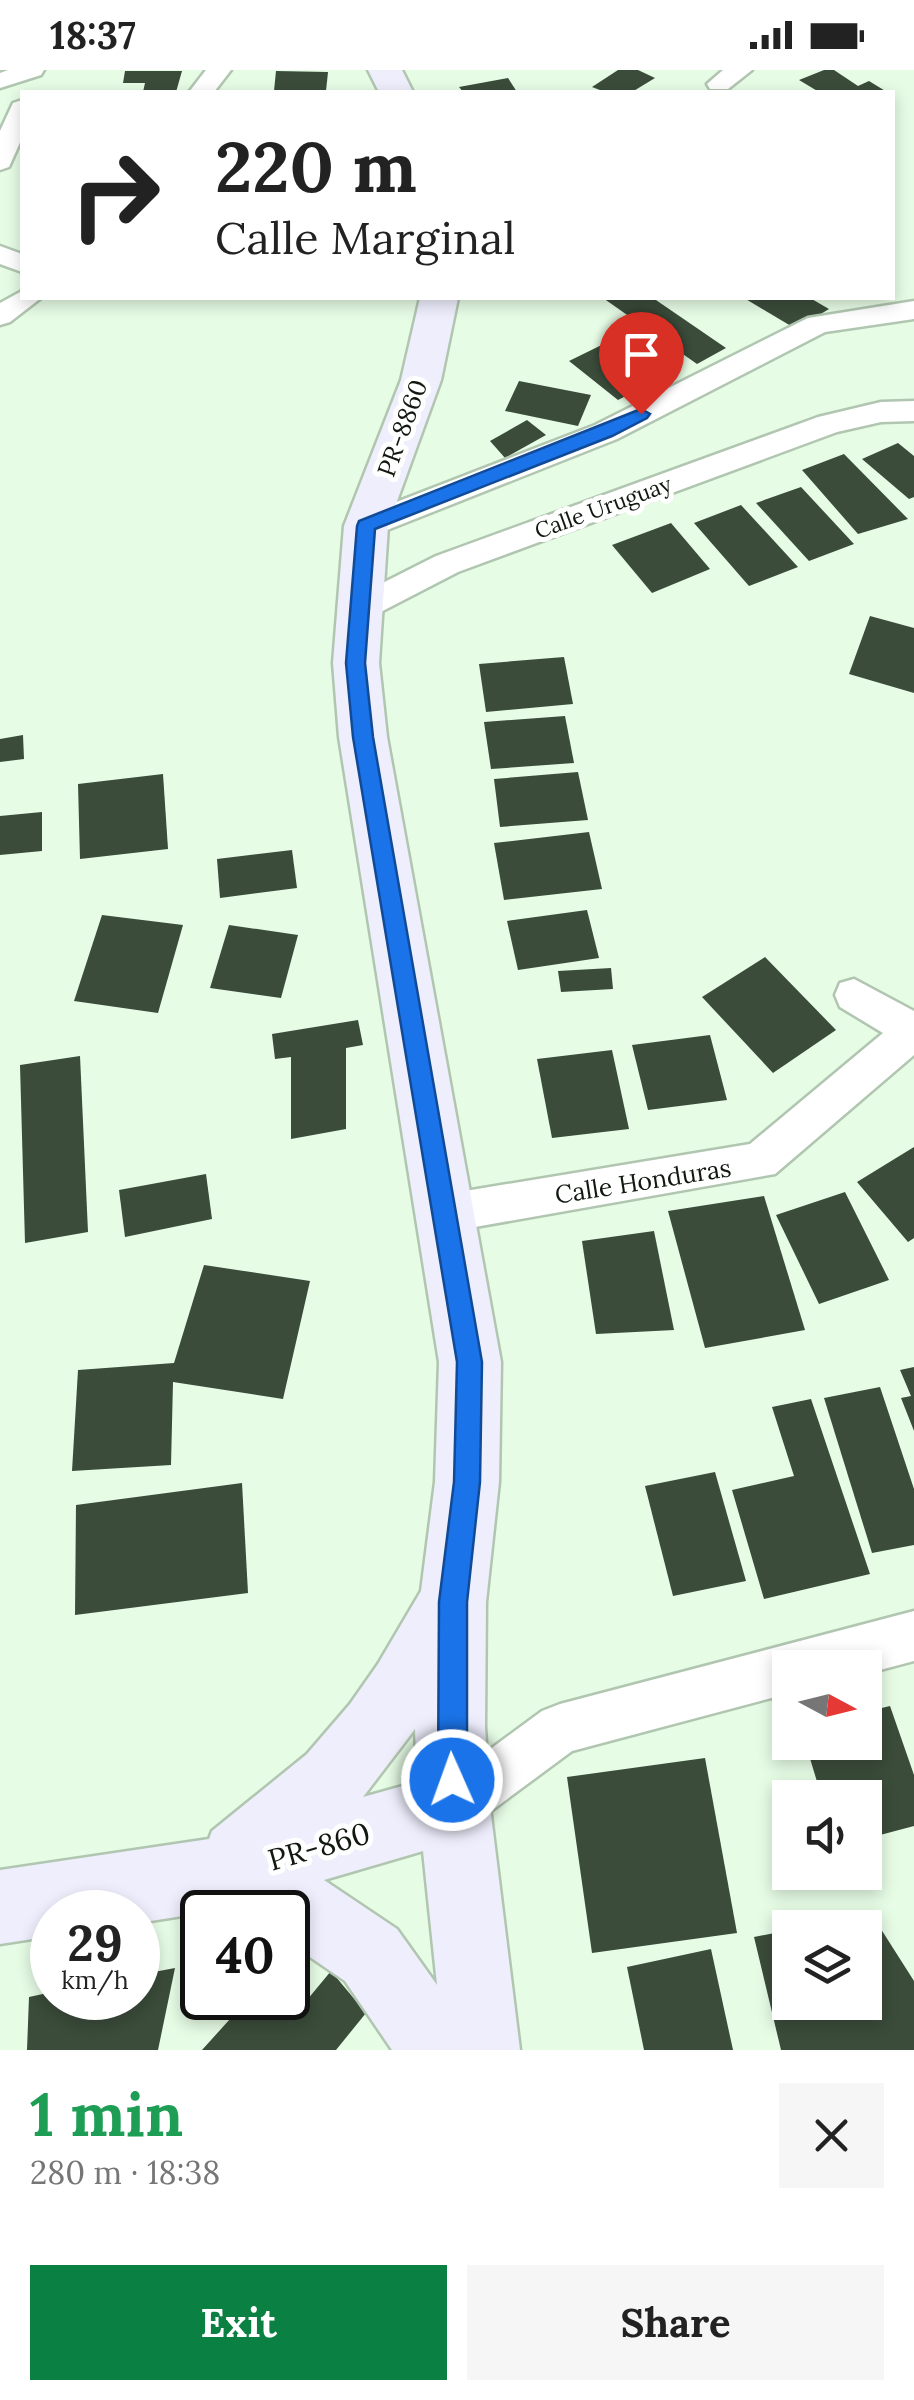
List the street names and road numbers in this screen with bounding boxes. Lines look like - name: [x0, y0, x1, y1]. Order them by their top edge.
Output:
- street label: PR-8860: [370, 375, 434, 481]
- street label: Calle Uruguay: [531, 469, 676, 545]
- street label: Calle Honduras: [553, 1151, 733, 1211]
- street label: PR-860: [264, 1813, 374, 1879]

